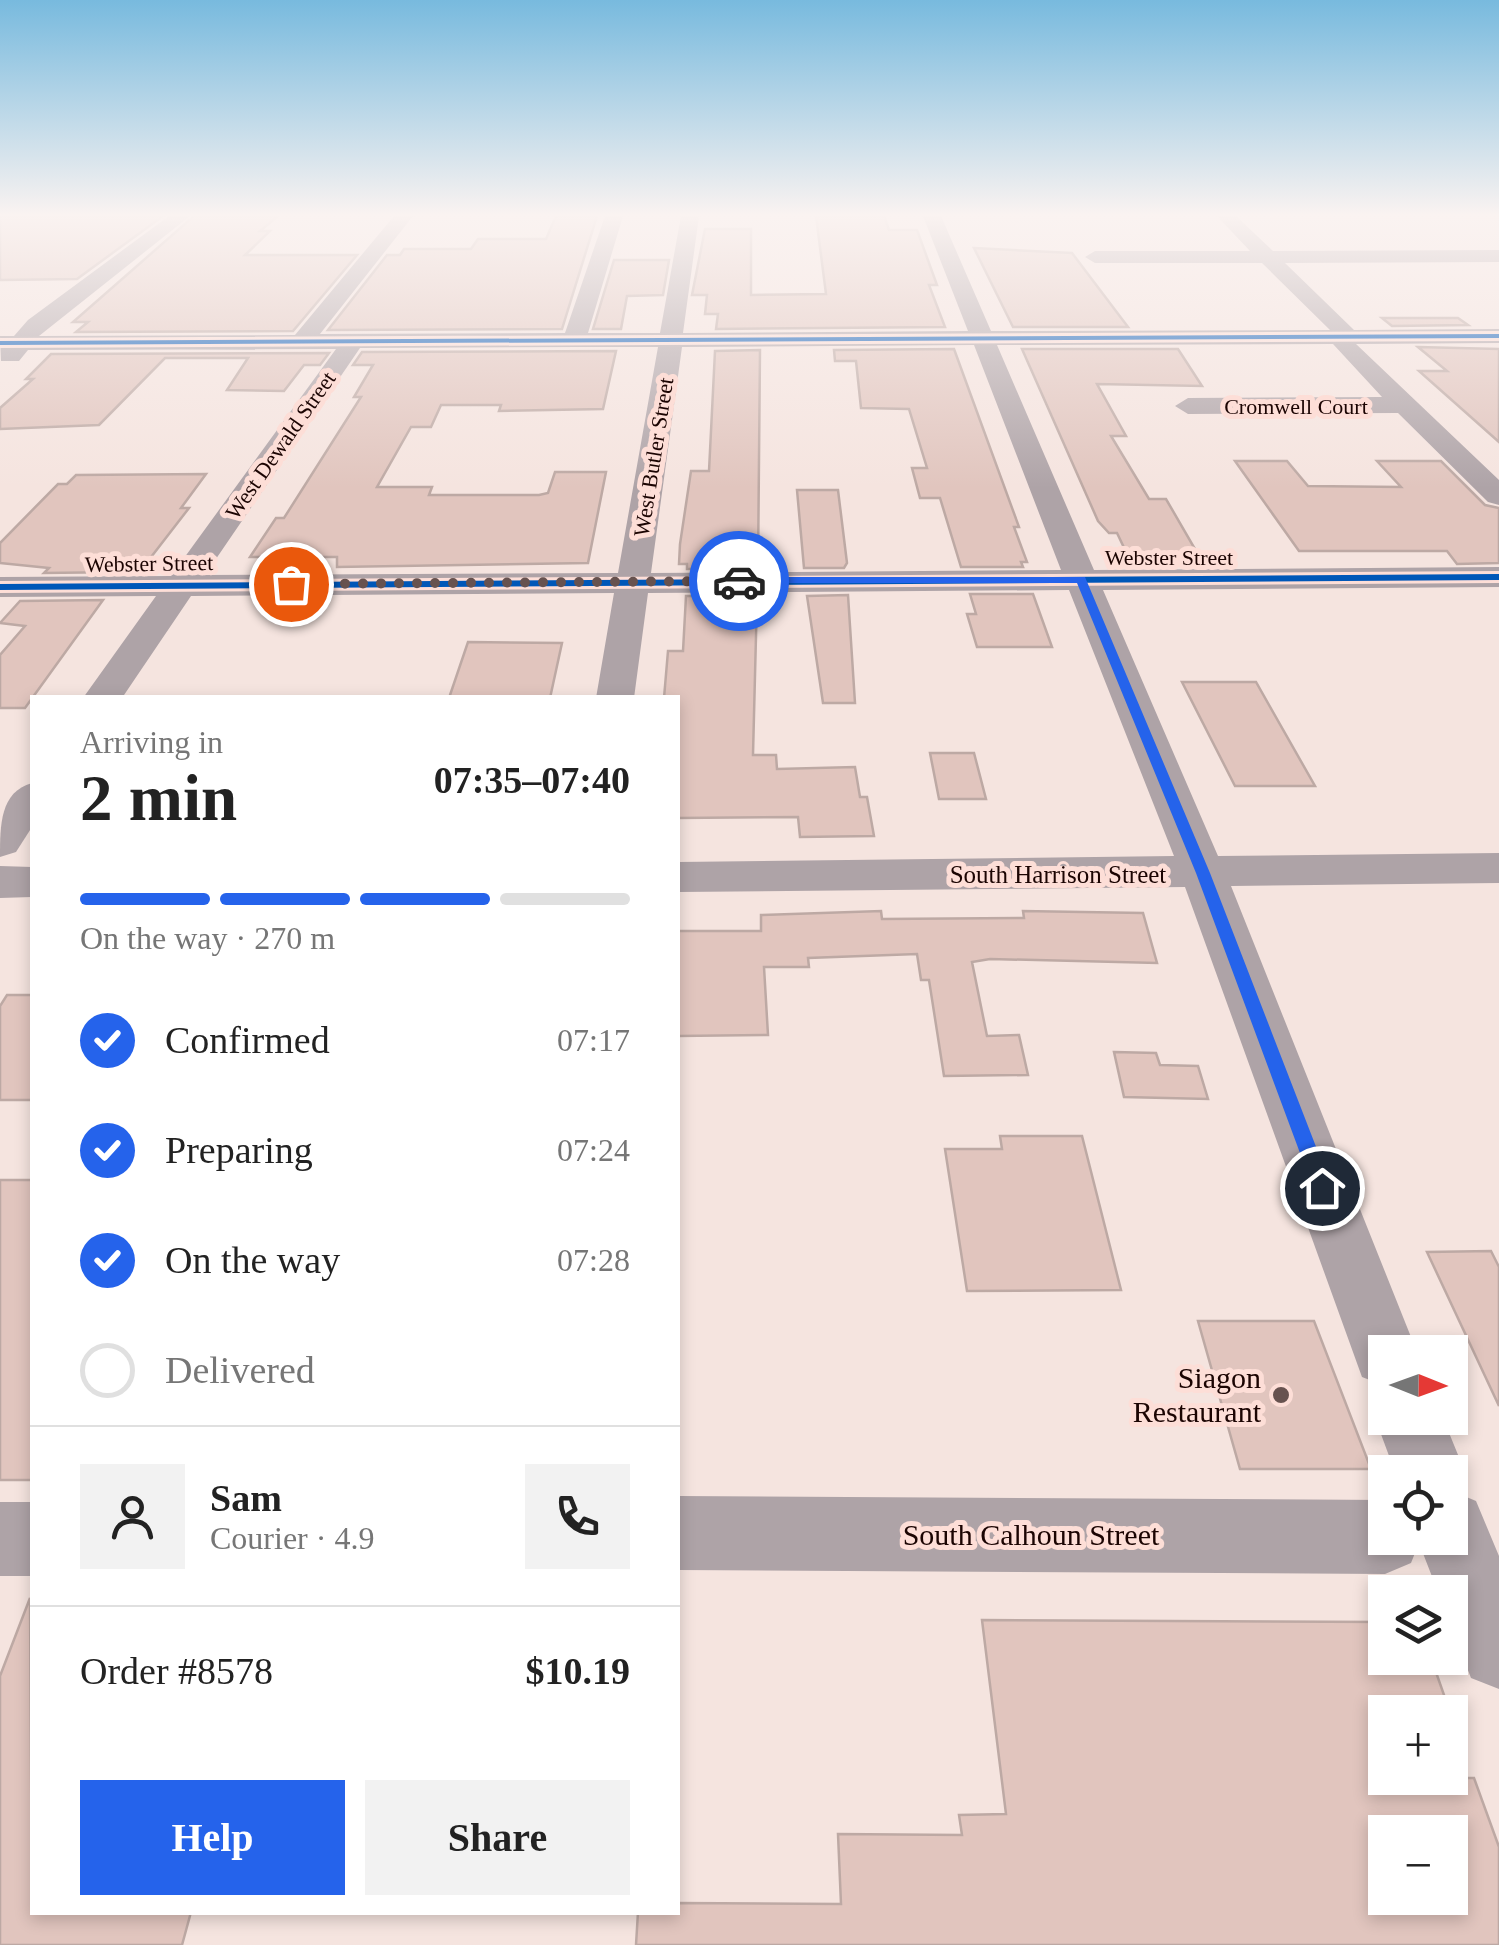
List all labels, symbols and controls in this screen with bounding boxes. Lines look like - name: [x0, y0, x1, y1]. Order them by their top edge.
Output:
- street label: West Dewald Street: [220, 367, 341, 524]
- street label: West Butler Street: [629, 376, 678, 538]
- street label: Cromwell Court: [1224, 394, 1368, 419]
- courier: [689, 531, 789, 631]
- pin: [249, 542, 334, 627]
- street label: Webster Street: [1105, 545, 1233, 570]
- street label: Webster Street: [85, 550, 213, 577]
- icon: car: [712, 554, 767, 609]
- icon: bag: [264, 557, 319, 612]
- text: Arriving in: [80, 724, 223, 760]
- text: 07:35–07:40: [434, 759, 630, 801]
- text: 2 min: [80, 762, 237, 834]
- street label: South Harrison Street: [950, 861, 1166, 888]
- text: On the way · 270 m: [80, 920, 335, 956]
- icon: check: [80, 1013, 135, 1068]
- text: Confirmed: [165, 1019, 330, 1061]
- text: 07:17: [557, 1022, 630, 1058]
- icon: check: [80, 1123, 135, 1178]
- text: Preparing: [165, 1129, 313, 1171]
- text: 07:24: [557, 1132, 630, 1168]
- pin: [1280, 1146, 1365, 1231]
- icon: home: [1295, 1161, 1350, 1216]
- icon: check: [80, 1233, 135, 1288]
- text: On the way: [165, 1239, 340, 1281]
- text: 07:28: [557, 1242, 630, 1278]
- north arrow: [1368, 1335, 1468, 1435]
- map controls: [1368, 1335, 1468, 1915]
- text: Delivered: [165, 1349, 315, 1391]
- place label: Siagon Restaurant: [1133, 1361, 1262, 1428]
- marker: Siagon Restaurant: [1270, 1384, 1292, 1406]
- button: locate: [1368, 1455, 1468, 1555]
- button: person: [80, 1464, 185, 1569]
- button: phone: [525, 1464, 630, 1569]
- text: Sam: [210, 1477, 282, 1519]
- street label: South Calhoun Street: [903, 1518, 1160, 1551]
- text: Courier · 4.9: [210, 1520, 374, 1556]
- button: layers: [1368, 1575, 1468, 1675]
- text: Order #8578: [80, 1650, 273, 1692]
- text: $10.19: [526, 1650, 630, 1692]
- button: +: [1368, 1695, 1468, 1795]
- button: Help: [80, 1780, 345, 1895]
- button: Share: [365, 1780, 630, 1895]
- button: −: [1368, 1815, 1468, 1915]

